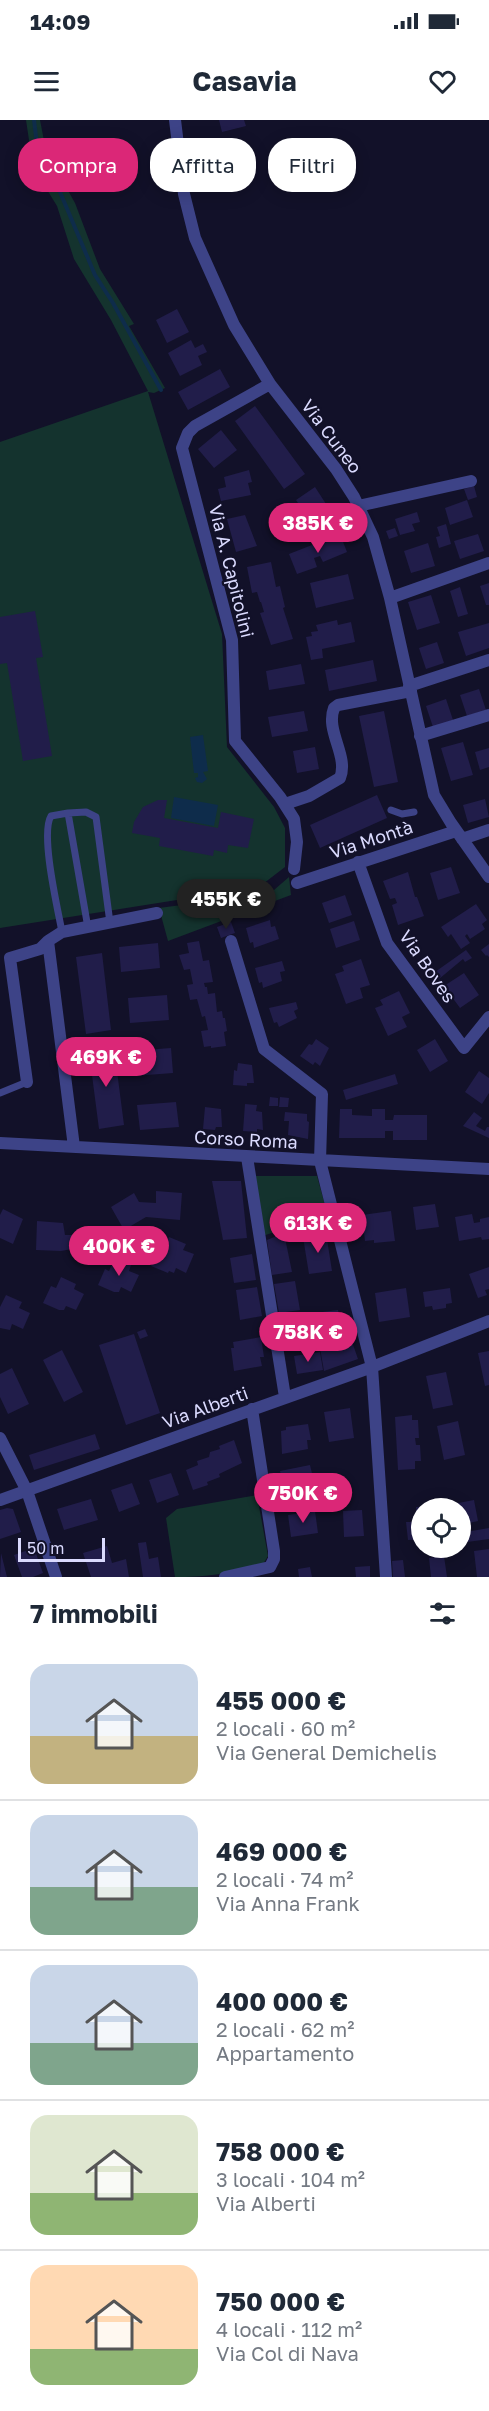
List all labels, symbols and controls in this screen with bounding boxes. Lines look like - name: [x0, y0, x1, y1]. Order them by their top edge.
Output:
- text: 14:09: [30, 8, 90, 35]
- icon: menu: [30, 65, 63, 98]
- text: Casavia: [192, 65, 297, 97]
- icon: heart: [426, 65, 459, 98]
- chip: Compra: [18, 138, 138, 192]
- chip: Affitta: [150, 138, 256, 192]
- chip: Filtri: [268, 138, 356, 192]
- street label: Via Cuneo: [297, 395, 367, 477]
- street label: Via A. Capitolini: [205, 502, 259, 640]
- pin: 385K €: [269, 503, 367, 554]
- text: 385K €: [283, 510, 353, 534]
- street label: Via Montà: [327, 815, 415, 863]
- pin: 455K €: [177, 879, 275, 930]
- text: 455K €: [191, 886, 261, 910]
- street label: Via Boves: [395, 925, 461, 1007]
- pin: 469K €: [57, 1037, 155, 1088]
- text: 469K €: [70, 1044, 142, 1068]
- street label: Corso Roma: [194, 1125, 298, 1153]
- pin: 613K €: [269, 1203, 367, 1254]
- text: 613K €: [284, 1210, 352, 1234]
- pin: 400K €: [70, 1226, 168, 1277]
- text: 400K €: [83, 1233, 155, 1257]
- pin: 758K €: [259, 1312, 357, 1363]
- text: 758K €: [273, 1319, 343, 1343]
- street label: Via Alberti: [159, 1381, 251, 1433]
- pin: 750K €: [254, 1473, 352, 1524]
- text: 750K €: [268, 1480, 338, 1504]
- map controls: [411, 1498, 471, 1558]
- button: locate: [411, 1498, 471, 1558]
- scale bar: [18, 1535, 105, 1562]
- text: 50 m: [27, 1538, 64, 1558]
- icon: filters: [426, 1597, 459, 1630]
- text: 7 immobili: [30, 1598, 158, 1629]
- text: 455 000 €: [216, 1685, 346, 1716]
- icon: home: [78, 1688, 150, 1760]
- text: 2 locali · 60 m²: [216, 1716, 355, 1740]
- text: Via General Demichelis: [216, 1740, 437, 1764]
- text: 469 000 €: [216, 1836, 347, 1867]
- icon: home: [78, 1839, 150, 1911]
- text: 2 locali · 74 m²: [216, 1867, 353, 1891]
- text: Via Anna Frank: [216, 1891, 360, 1915]
- text: 400 000 €: [216, 1986, 348, 2017]
- icon: home: [78, 1989, 150, 2061]
- text: 2 locali · 62 m²: [216, 2017, 354, 2041]
- text: Appartamento: [216, 2041, 354, 2065]
- text: 758 000 €: [216, 2136, 345, 2167]
- icon: home: [78, 2139, 150, 2211]
- text: 3 locali · 104 m²: [216, 2167, 365, 2191]
- text: Via Alberti: [216, 2191, 316, 2215]
- text: 750 000 €: [216, 2286, 345, 2317]
- icon: home: [78, 2289, 150, 2361]
- text: 4 locali · 112 m²: [216, 2317, 362, 2341]
- text: Via Col di Nava: [216, 2341, 359, 2365]

